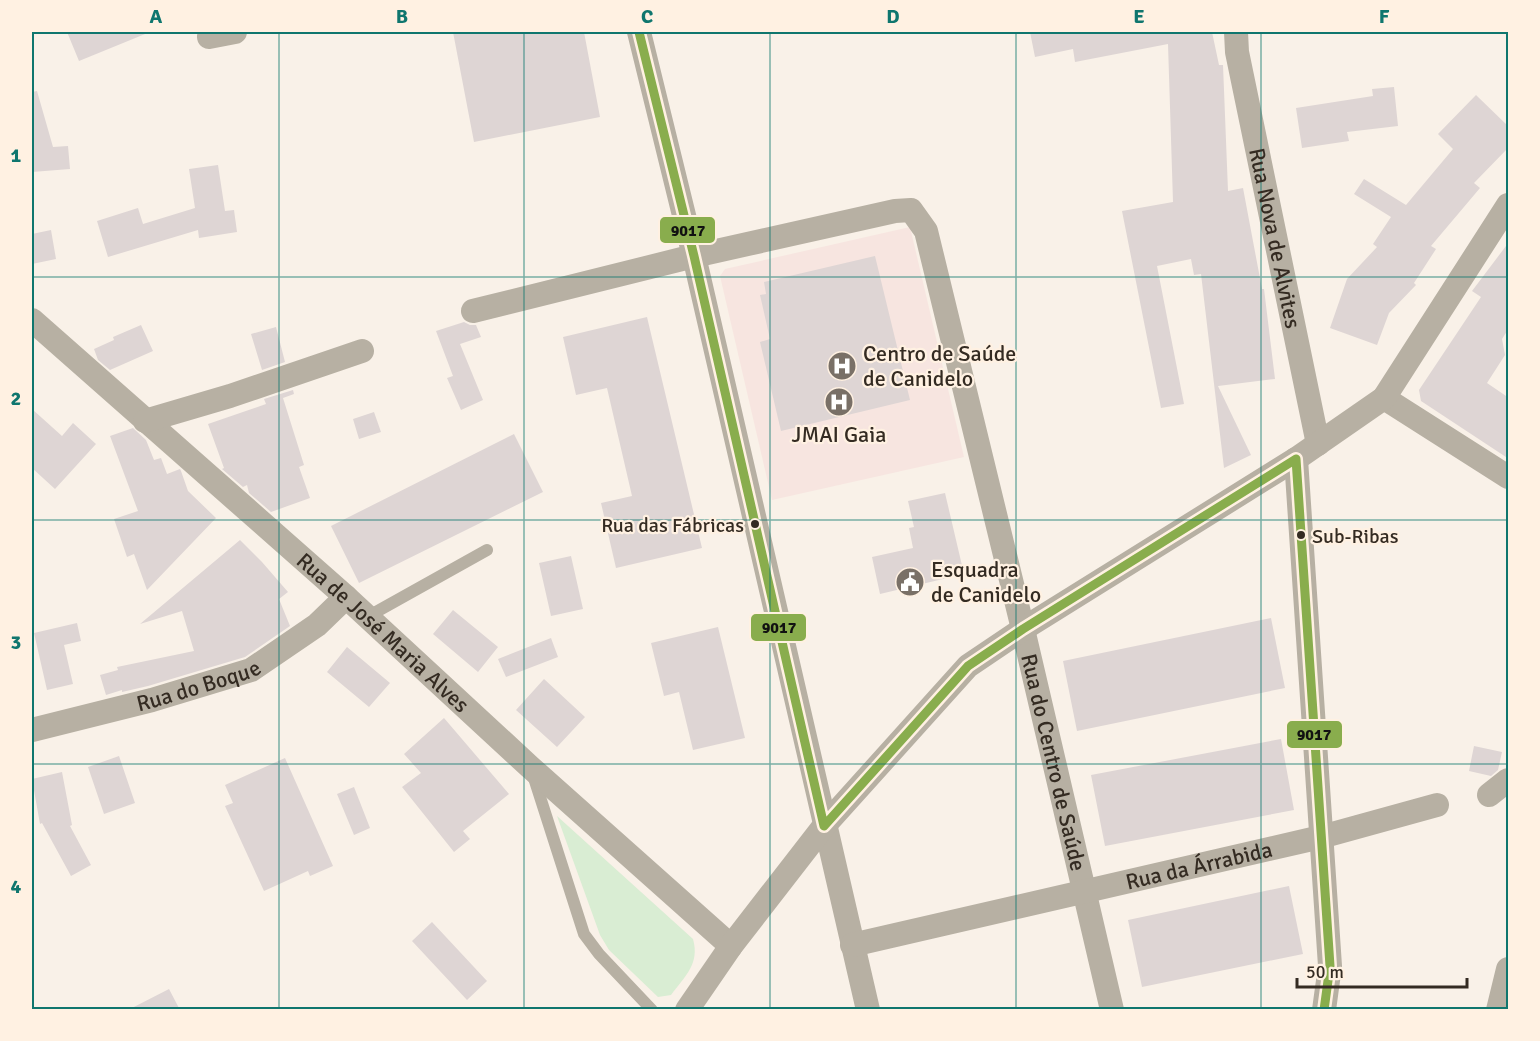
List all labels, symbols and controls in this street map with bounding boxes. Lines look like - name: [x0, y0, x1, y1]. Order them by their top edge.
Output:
- text: A: [150, 4, 163, 29]
- text: B: [396, 4, 408, 29]
- text: C: [641, 4, 653, 29]
- text: D: [886, 4, 900, 29]
- text: E: [1133, 4, 1145, 29]
- text: F: [1379, 4, 1390, 29]
- text: 1: [11, 143, 22, 168]
- street label: Rua Nova de Alvites: [1243, 145, 1307, 331]
- line badge: 9017: [659, 216, 716, 244]
- text: 9017: [671, 221, 706, 241]
- place label: Centro de Saúde de Canidelo: [863, 340, 1016, 392]
- hospital icon: Centro de Saúde de Canidelo: [826, 350, 858, 382]
- text: 2: [11, 386, 21, 411]
- hospital icon: JMAI Gaia: [823, 386, 855, 418]
- place label: JMAI Gaia: [792, 421, 886, 448]
- place label: Rua das Fábricas: [601, 513, 744, 538]
- marker: Rua das Fábricas: [749, 518, 761, 530]
- place label: Sub-Ribas: [1312, 524, 1399, 549]
- marker: Sub-Ribas: [1295, 529, 1307, 541]
- street label: Rua de José Maria Alves: [291, 547, 475, 718]
- place label: Esquadra de Canidelo: [931, 556, 1041, 608]
- public building icon: Esquadra de Canidelo: [894, 566, 926, 598]
- line badge: 9017: [750, 613, 807, 642]
- text: 9017: [762, 618, 797, 638]
- text: 3: [11, 630, 21, 655]
- street label: Rua do Centro de Saúde: [1015, 651, 1092, 874]
- street label: Rua do Boque: [134, 654, 266, 717]
- line badge: 9017: [1286, 720, 1343, 749]
- text: 9017: [1297, 725, 1332, 745]
- street label: Rua da Árrabida: [1123, 836, 1275, 896]
- text: 4: [11, 874, 22, 899]
- scale bar: [1297, 951, 1466, 989]
- text: 50 m: [1306, 961, 1344, 983]

